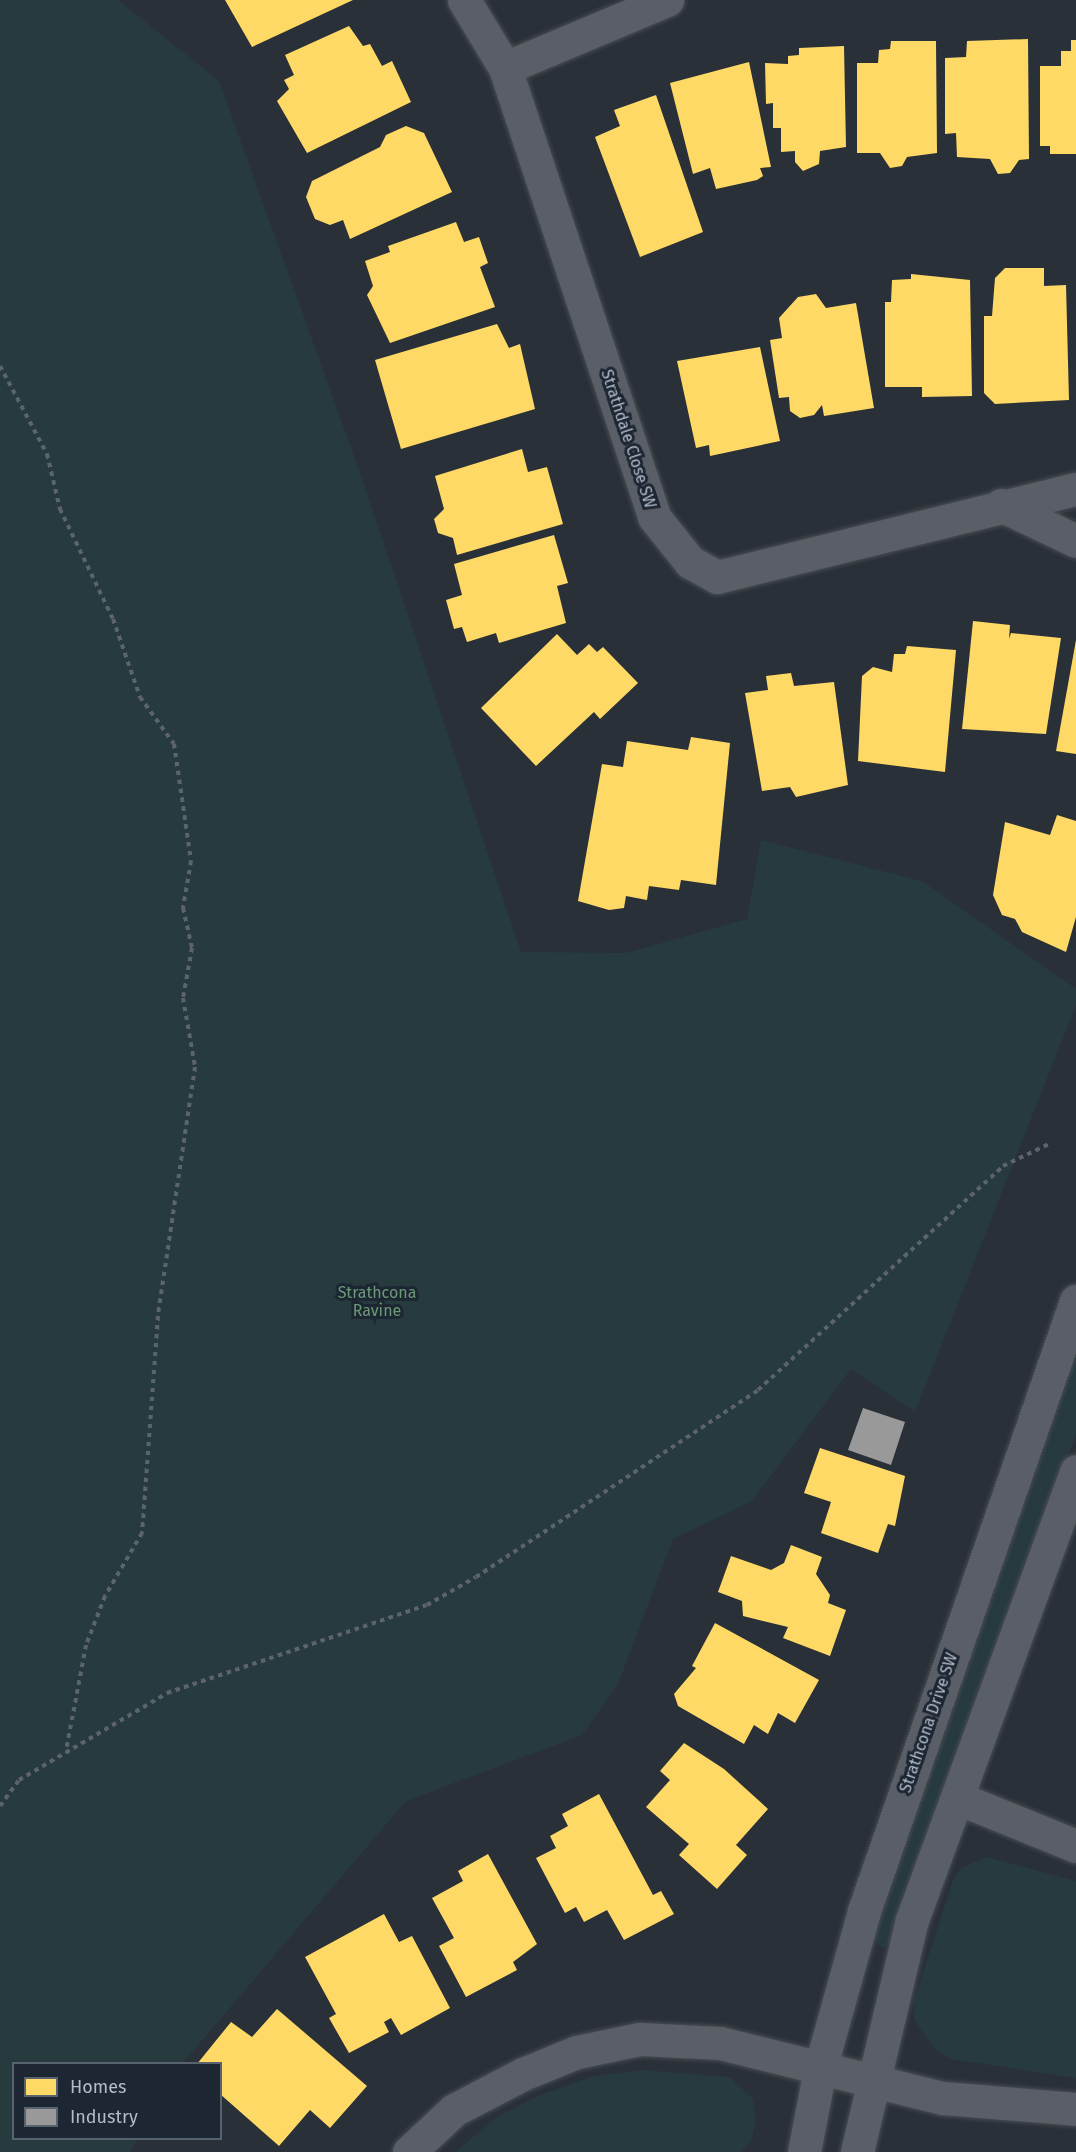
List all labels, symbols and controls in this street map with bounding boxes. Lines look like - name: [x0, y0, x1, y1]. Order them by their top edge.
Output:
- street label: Strathdale Close SW: [597, 367, 659, 511]
- park label: Strathcona Ravine: [338, 1283, 416, 1321]
- street label: Strathcona Drive SW: [896, 1651, 962, 1795]
- legend: [12, 2062, 222, 2140]
- text: Homes: [70, 2076, 126, 2098]
- text: Industry: [70, 2106, 138, 2128]

